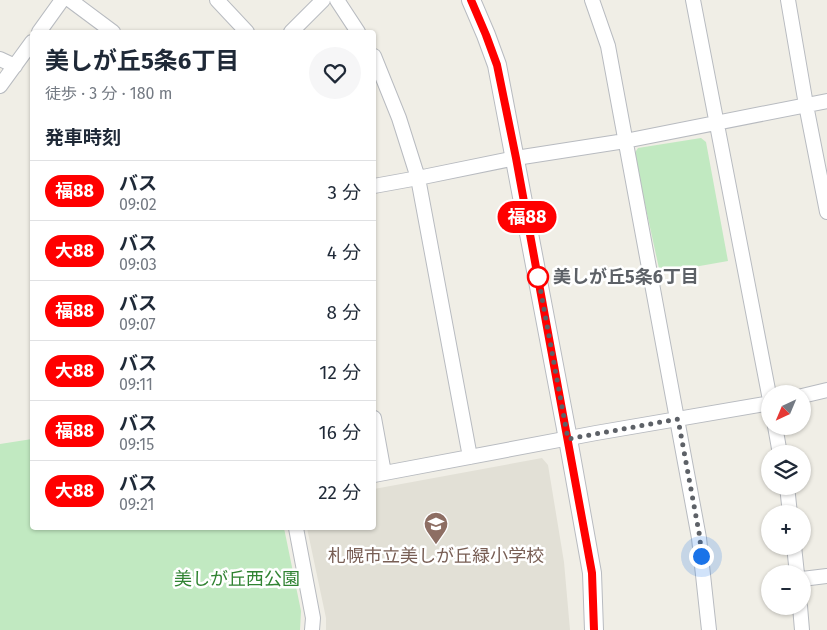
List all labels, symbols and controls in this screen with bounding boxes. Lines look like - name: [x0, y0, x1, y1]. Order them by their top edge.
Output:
- text: 美しが丘5条6丁目: [45, 47, 239, 75]
- button: heart: [309, 47, 361, 99]
- text: 徒歩 · 3 分 · 180 m: [45, 84, 173, 103]
- text: 発車時刻: [45, 126, 121, 149]
- text: バス: [119, 172, 157, 195]
- text: 福88: [55, 180, 94, 202]
- text: 3 分: [327, 181, 361, 204]
- text: 09:02: [119, 195, 157, 214]
- line badge: 福88: [498, 201, 556, 233]
- text: 福88: [508, 206, 546, 228]
- text: バス: [119, 232, 157, 255]
- text: 大88: [55, 240, 94, 262]
- text: 4 分: [327, 241, 361, 264]
- text: 09:03: [119, 255, 157, 274]
- marker: 美しが丘5条6丁目: [527, 266, 549, 288]
- place label: 美しが丘5条6丁目: [553, 266, 699, 288]
- text: バス: [119, 292, 157, 315]
- text: 福88: [55, 300, 94, 322]
- text: 8 分: [326, 301, 361, 324]
- text: 09:07: [119, 315, 156, 334]
- text: バス: [119, 352, 157, 375]
- text: 大88: [55, 360, 94, 382]
- text: 12 分: [319, 361, 361, 384]
- text: 09:11: [119, 375, 153, 394]
- north arrow: [761, 385, 811, 435]
- map controls: [761, 385, 811, 615]
- text: バス: [119, 412, 157, 435]
- text: 福88: [55, 420, 94, 442]
- text: 16 分: [319, 421, 361, 444]
- text: 09:15: [119, 435, 154, 454]
- button: layers: [761, 445, 811, 495]
- text: バス: [119, 472, 157, 495]
- text: 大88: [55, 480, 94, 502]
- text: 22 分: [318, 481, 361, 504]
- text: 09:21: [119, 495, 154, 514]
- button: +: [761, 505, 811, 555]
- school or university icon: 札幌市立美しが丘緑小学校: [423, 511, 449, 545]
- your location: [689, 544, 714, 569]
- place label: 札幌市立美しが丘緑小学校: [328, 545, 544, 567]
- button: −: [761, 565, 811, 615]
- park label: 美しが丘西公園: [174, 568, 300, 590]

